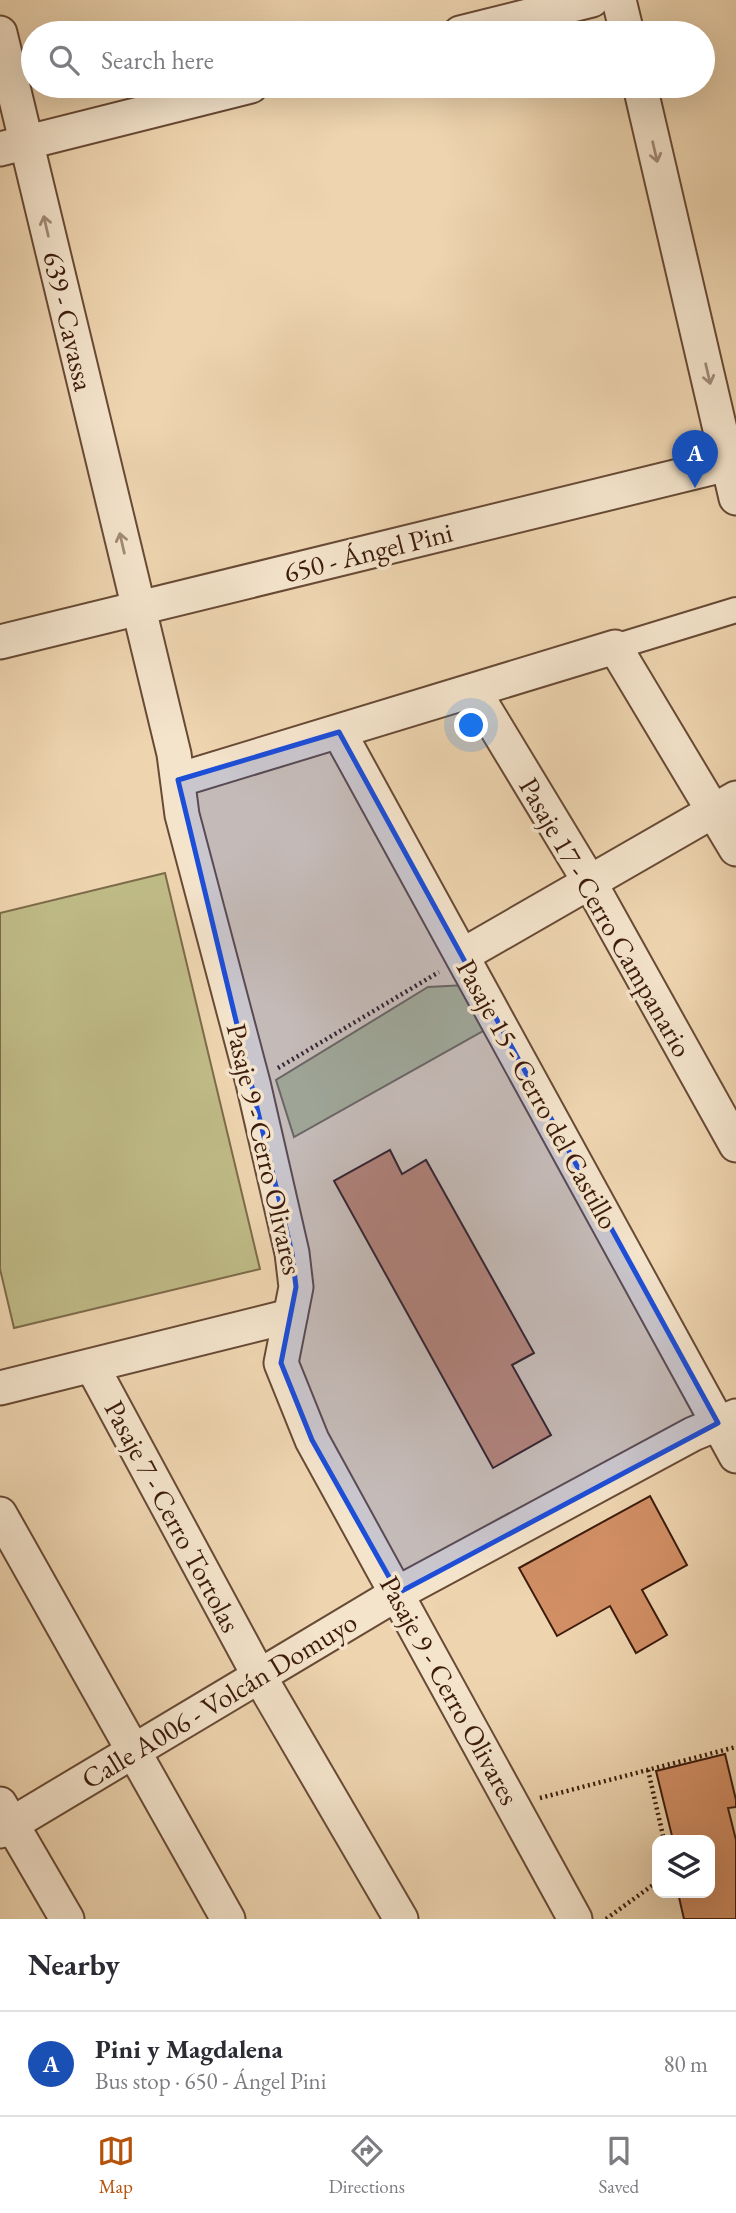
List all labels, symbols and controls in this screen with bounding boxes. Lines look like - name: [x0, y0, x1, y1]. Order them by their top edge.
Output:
- search box: [21, 21, 715, 98]
- icon: search: [45, 41, 83, 79]
- text: Search here: [101, 43, 214, 77]
- one-way arrow: [649, 140, 662, 163]
- one-way arrow: [39, 215, 52, 238]
- street label: 639 - Cavassa: [35, 248, 103, 395]
- one-way arrow: [702, 362, 715, 384]
- pin: A: [672, 430, 718, 488]
- street label: 650 - Ángel Pini: [280, 514, 456, 590]
- one-way arrow: [114, 532, 128, 555]
- your location: [454, 708, 488, 742]
- street label: Pasaje 17 - Cerro Campanario: [511, 771, 701, 1063]
- street label: Pasaje 15 - Cerro del Castillo: [449, 953, 627, 1235]
- street label: Pasaje 9 - Cerro Olivares: [219, 1020, 311, 1278]
- street label: Pasaje 7 - Cerro Tortolas: [97, 1394, 249, 1638]
- street label: Pasaje 9 - Cerro Olivares: [372, 1569, 528, 1811]
- street label: Calle A006 - Volcán Domuyo: [75, 1603, 363, 1797]
- map controls: [652, 1835, 715, 1898]
- button: layers: [652, 1835, 715, 1898]
- text: Nearby: [28, 1945, 120, 1984]
- text: Pini y Magdalena: [95, 2032, 283, 2066]
- text: A: [43, 2049, 59, 2079]
- text: 80 m: [663, 2049, 708, 2079]
- text: Bus stop · 650 - Ángel Pini: [95, 2066, 326, 2096]
- tab: Map: [97, 2132, 135, 2199]
- tab: Directions: [328, 2132, 405, 2199]
- tab: Saved: [598, 2132, 639, 2199]

